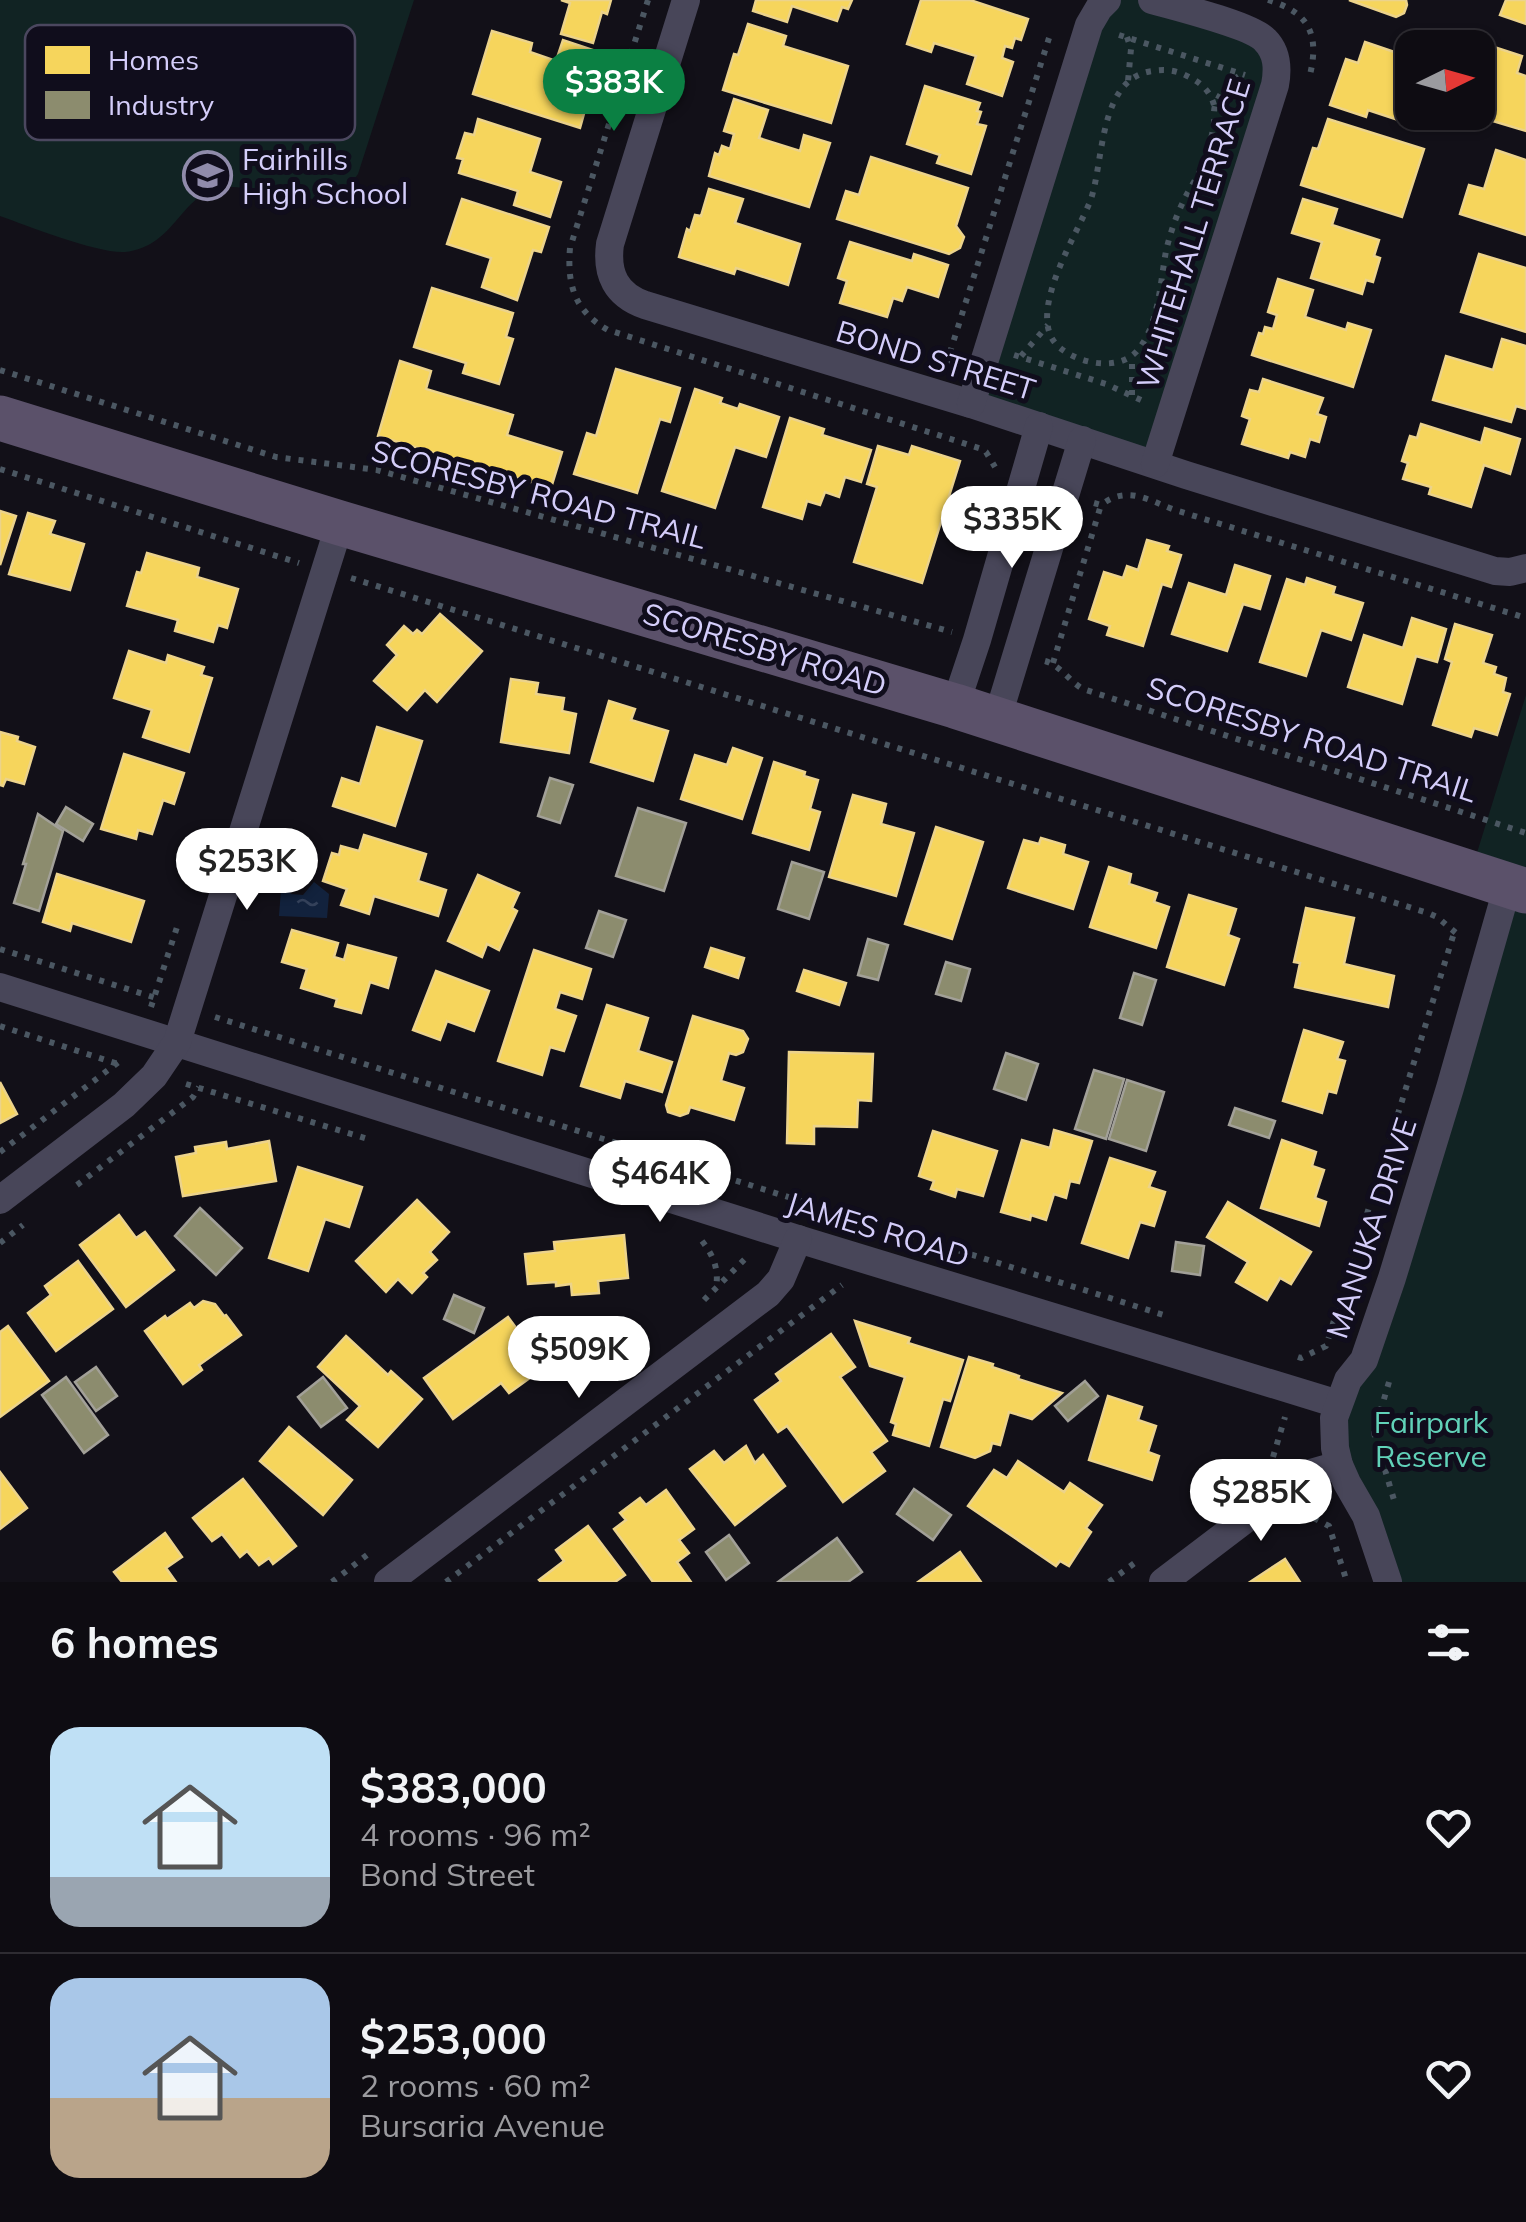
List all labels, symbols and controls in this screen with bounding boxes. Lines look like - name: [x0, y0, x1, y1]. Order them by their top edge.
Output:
- legend: [25, 25, 355, 140]
- north arrow: [1395, 30, 1495, 130]
- map controls: [1395, 30, 1495, 130]
- text: Homes: [108, 42, 199, 77]
- pin: $383K: [544, 49, 684, 134]
- text: $383K: [565, 61, 663, 101]
- street label: WHITEHALL TERRACE: [1128, 74, 1258, 394]
- text: Industry: [108, 87, 214, 122]
- place label: Fairhills High School: [242, 140, 408, 212]
- school or university icon: Fairhills High School: [181, 150, 233, 202]
- street label: BOND STREET: [832, 312, 1040, 408]
- street label: SCORESBY ROAD TRAIL: [367, 431, 711, 557]
- pin: $335K: [942, 486, 1082, 571]
- text: $335K: [963, 498, 1061, 538]
- street label: SCORESBY ROAD: [639, 594, 891, 704]
- street label: SCORESBY ROAD TRAIL: [1142, 668, 1482, 810]
- pin: $253K: [177, 828, 317, 913]
- text: $253K: [198, 840, 296, 880]
- street label: MANUKA DRIVE: [1317, 1113, 1425, 1343]
- pin: $464K: [590, 1140, 730, 1225]
- text: $464K: [611, 1152, 709, 1192]
- street label: JAMES ROAD: [782, 1183, 974, 1275]
- pin: $509K: [509, 1316, 649, 1401]
- text: $509K: [530, 1328, 628, 1368]
- park label: Fairpark Reserve: [1374, 1403, 1489, 1475]
- pin: $285K: [1191, 1459, 1331, 1544]
- text: $285K: [1212, 1471, 1310, 1511]
- icon: filters: [1421, 1615, 1476, 1670]
- text: 6 homes: [50, 1616, 219, 1669]
- text: $383,000: [360, 1761, 547, 1814]
- icon: home: [130, 1767, 250, 1887]
- icon: heart: [1421, 1800, 1476, 1855]
- text: 4 rooms · 96 m²: [360, 1814, 591, 1854]
- text: Bond Street: [360, 1854, 535, 1894]
- text: $253,000: [360, 2012, 547, 2065]
- icon: home: [130, 2018, 250, 2138]
- icon: heart: [1421, 2051, 1476, 2106]
- text: 2 rooms · 60 m²: [360, 2065, 591, 2105]
- text: Bursaria Avenue: [360, 2105, 605, 2145]

